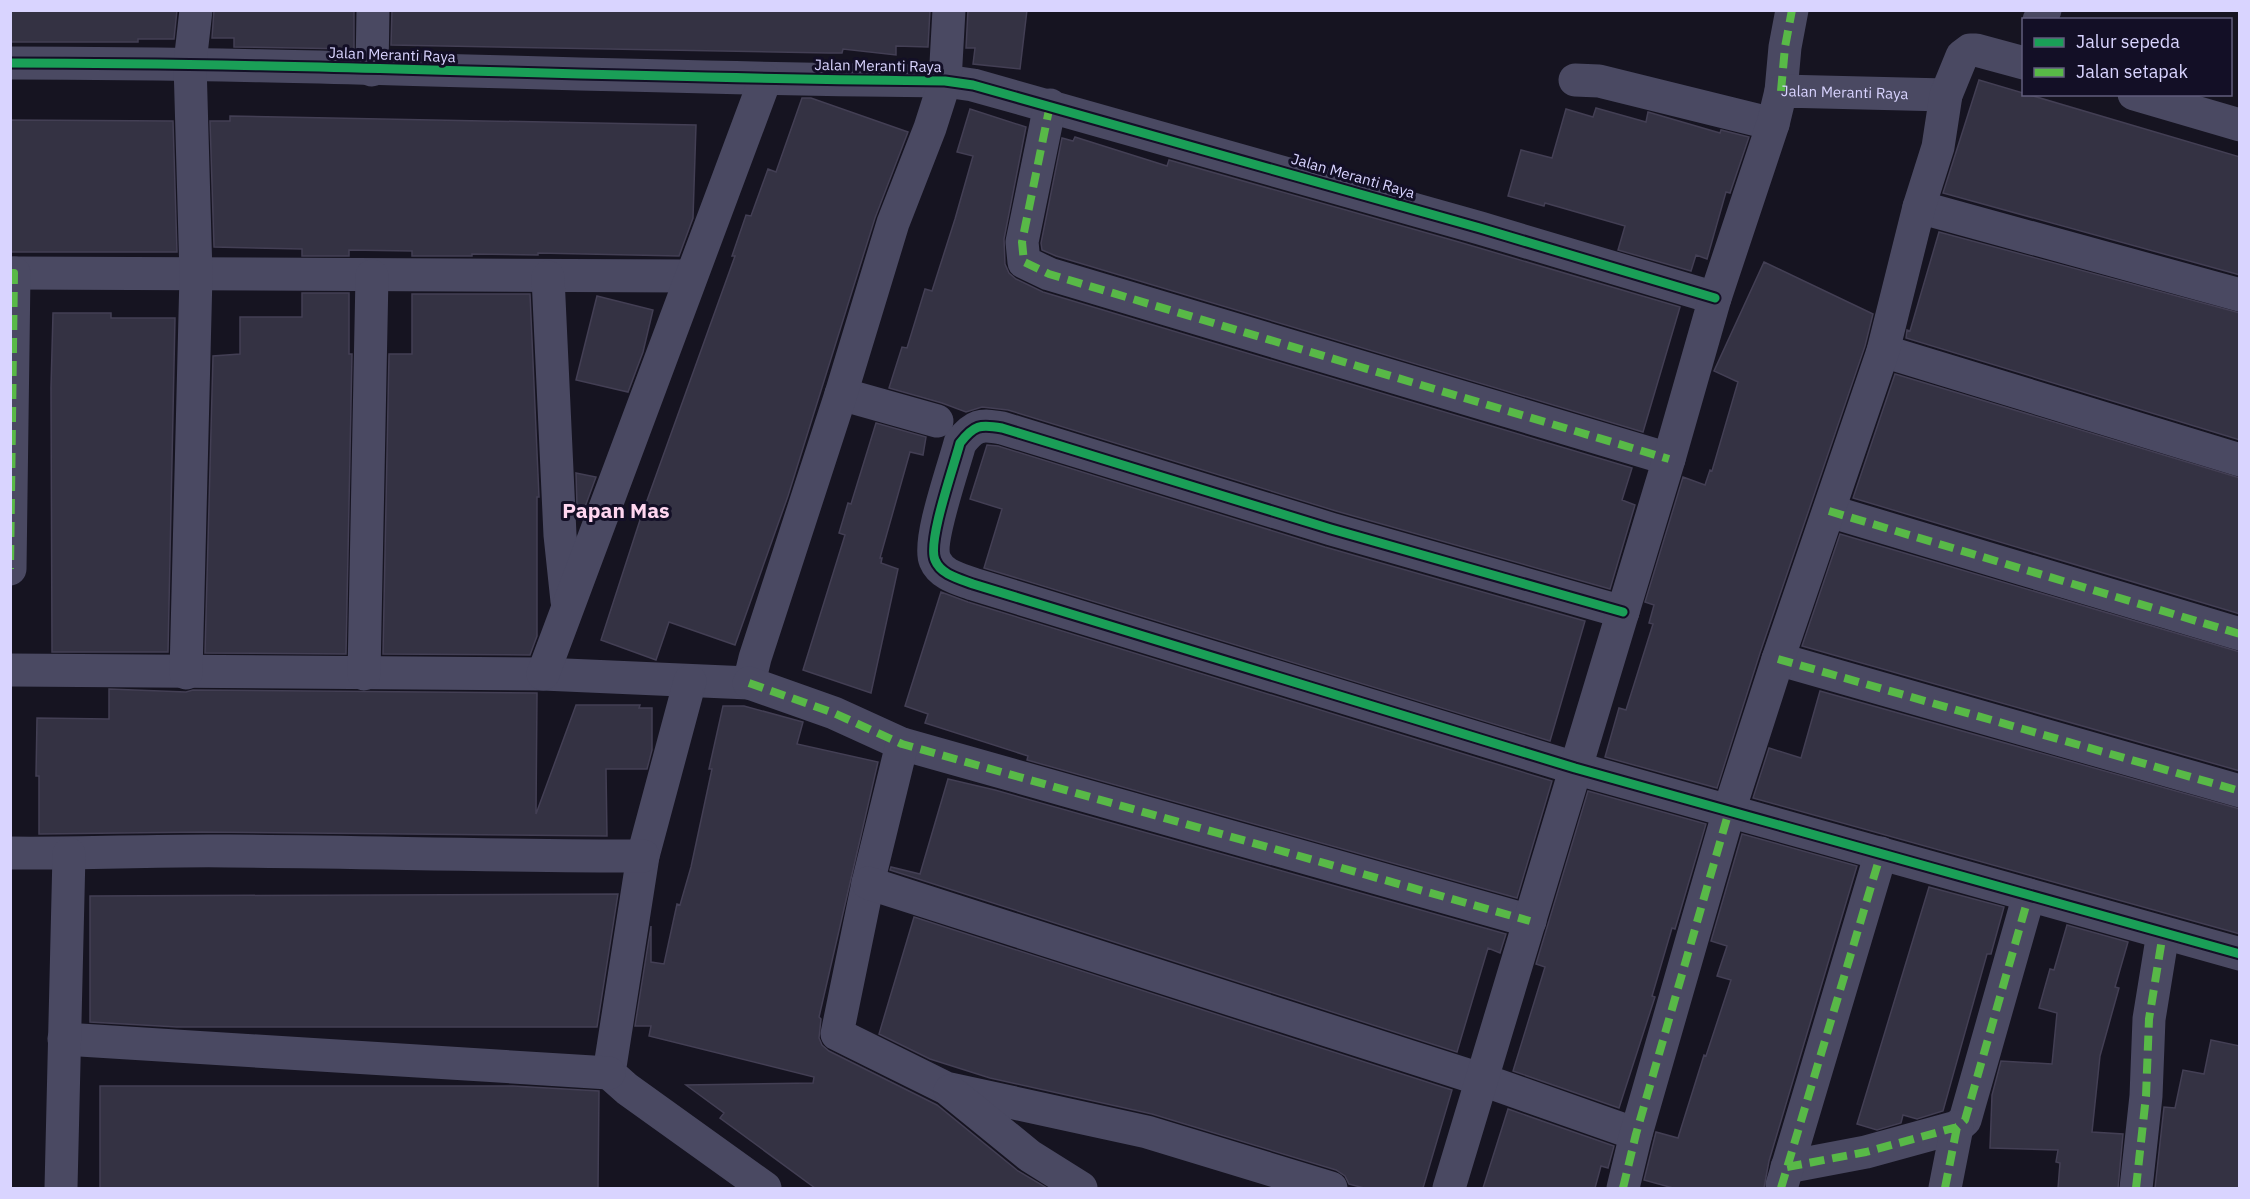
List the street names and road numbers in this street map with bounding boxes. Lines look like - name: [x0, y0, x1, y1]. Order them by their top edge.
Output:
- street label: Jalan Meranti Raya: [328, 43, 456, 66]
- street label: Jalan Meranti Raya: [814, 55, 942, 76]
- street label: Jalan Meranti Raya: [1781, 81, 1909, 103]
- street label: Jalan Meranti Raya: [1289, 149, 1417, 202]

